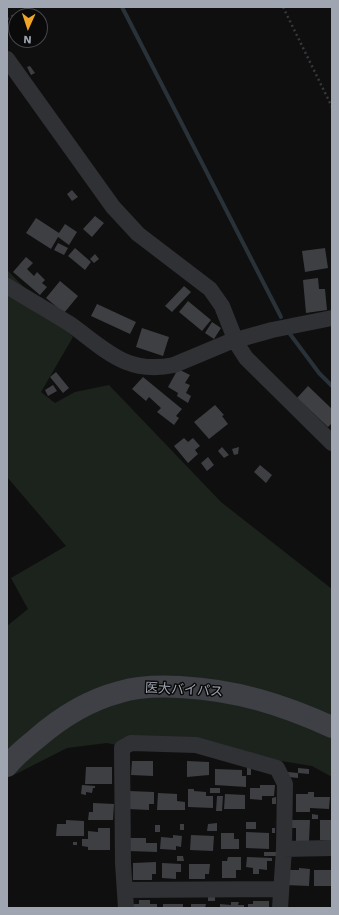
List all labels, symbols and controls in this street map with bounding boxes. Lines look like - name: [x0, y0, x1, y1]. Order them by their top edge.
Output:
- north arrow: [8, 8, 48, 48]
- text: N: [23, 33, 32, 46]
- street label: 医大バイパス: [145, 680, 223, 700]

